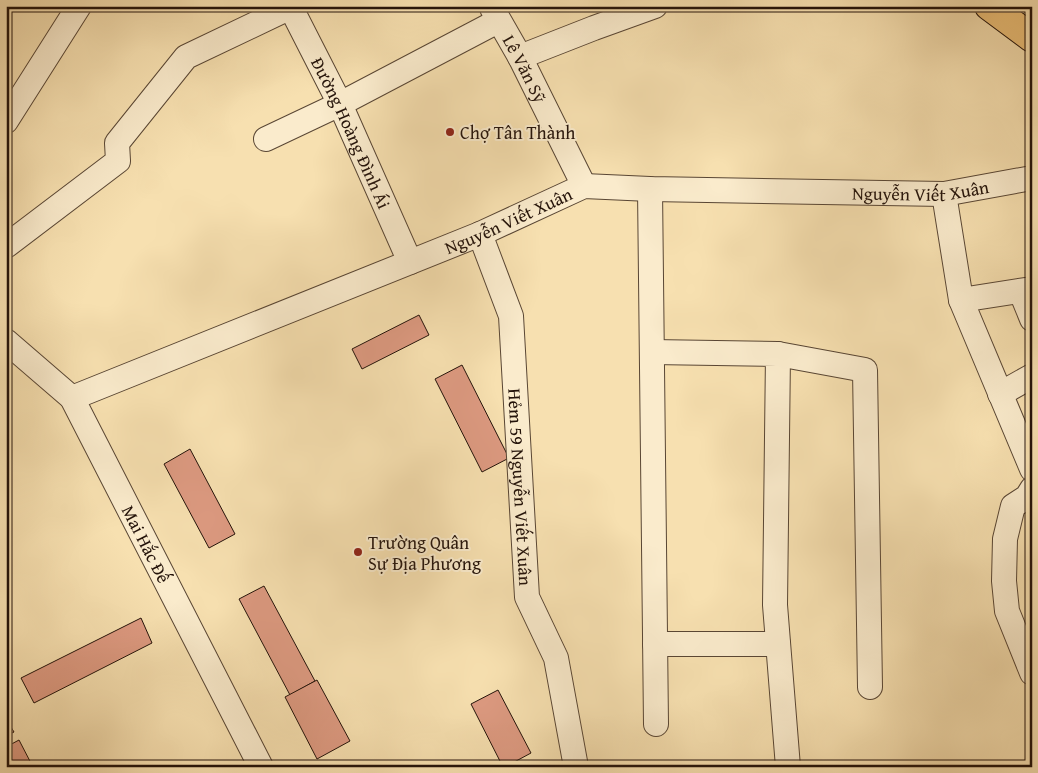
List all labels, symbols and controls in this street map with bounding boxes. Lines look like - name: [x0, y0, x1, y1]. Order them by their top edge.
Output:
- street label: Lê Văn Sỹ: [496, 29, 554, 107]
- street label: Đường Hoàng Đình Ái: [305, 52, 398, 213]
- place label: Chợ Tân Thành: [460, 119, 575, 146]
- marker: Chợ Tân Thành: [444, 126, 456, 138]
- street label: Nguyễn Viết Xuân: [852, 173, 991, 208]
- street label: Nguyễn Viết Xuân: [440, 180, 576, 260]
- street label: Hẻm 59 Nguyễn Viết Xuân: [502, 388, 540, 586]
- street label: Mai Hắc Đế: [115, 500, 178, 587]
- place label: Trường Quân Sự Địa Phương: [368, 529, 481, 577]
- marker: Trường Quân Sự Địa Phương: [352, 546, 364, 558]

